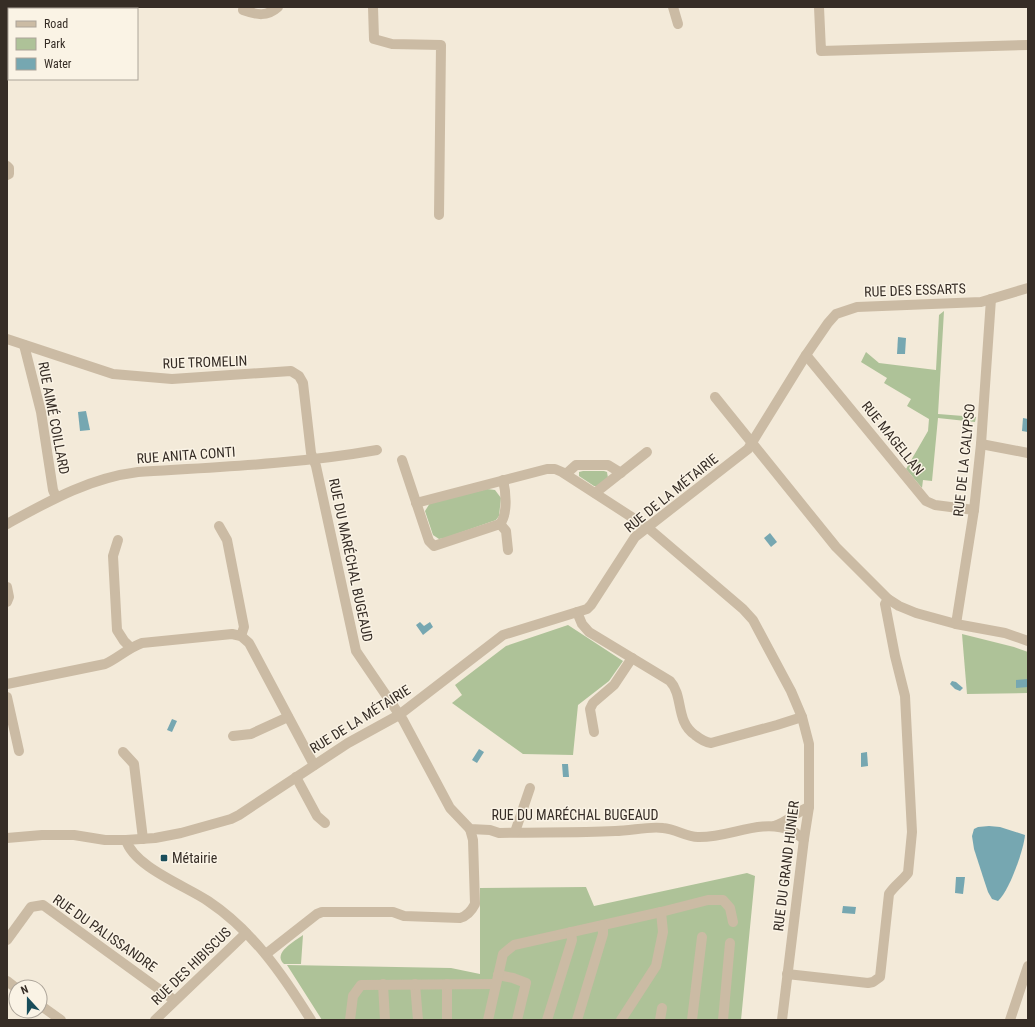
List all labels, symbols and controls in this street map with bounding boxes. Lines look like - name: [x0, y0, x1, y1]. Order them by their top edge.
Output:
- legend: [8, 8, 138, 80]
- text: Road: [44, 17, 68, 31]
- text: Park: [44, 37, 66, 51]
- text: Water: [44, 57, 72, 71]
- street label: RUE DES ESSARTS: [864, 280, 966, 300]
- street label: RUE TROMELIN: [162, 353, 248, 371]
- street label: RUE AIMÉ COILLARD: [35, 360, 74, 476]
- street label: RUE MAGELLAN: [859, 398, 927, 478]
- street label: RUE DE LA CALYPSO: [950, 403, 978, 517]
- street label: RUE ANITA CONTI: [136, 444, 236, 466]
- street label: RUE DE LA MÉTAIRIE: [620, 450, 721, 536]
- street label: RUE DU MARÉCHAL BUGEAUD: [326, 476, 377, 643]
- street label: RUE DE LA MÉTAIRIE: [306, 681, 413, 756]
- street label: RUE DU GRAND HUNIER: [770, 799, 802, 932]
- street label: RUE DU MARÉCHAL BUGEAUD: [492, 806, 658, 823]
- place label: Métairie: [172, 850, 218, 866]
- marker: Métairie: [159, 853, 169, 863]
- street label: RUE DU PALISSANDRE: [50, 891, 160, 975]
- street label: RUE DES HIBISCUS: [148, 924, 234, 1008]
- north arrow: [8, 979, 48, 1019]
- text: N: [19, 983, 30, 997]

